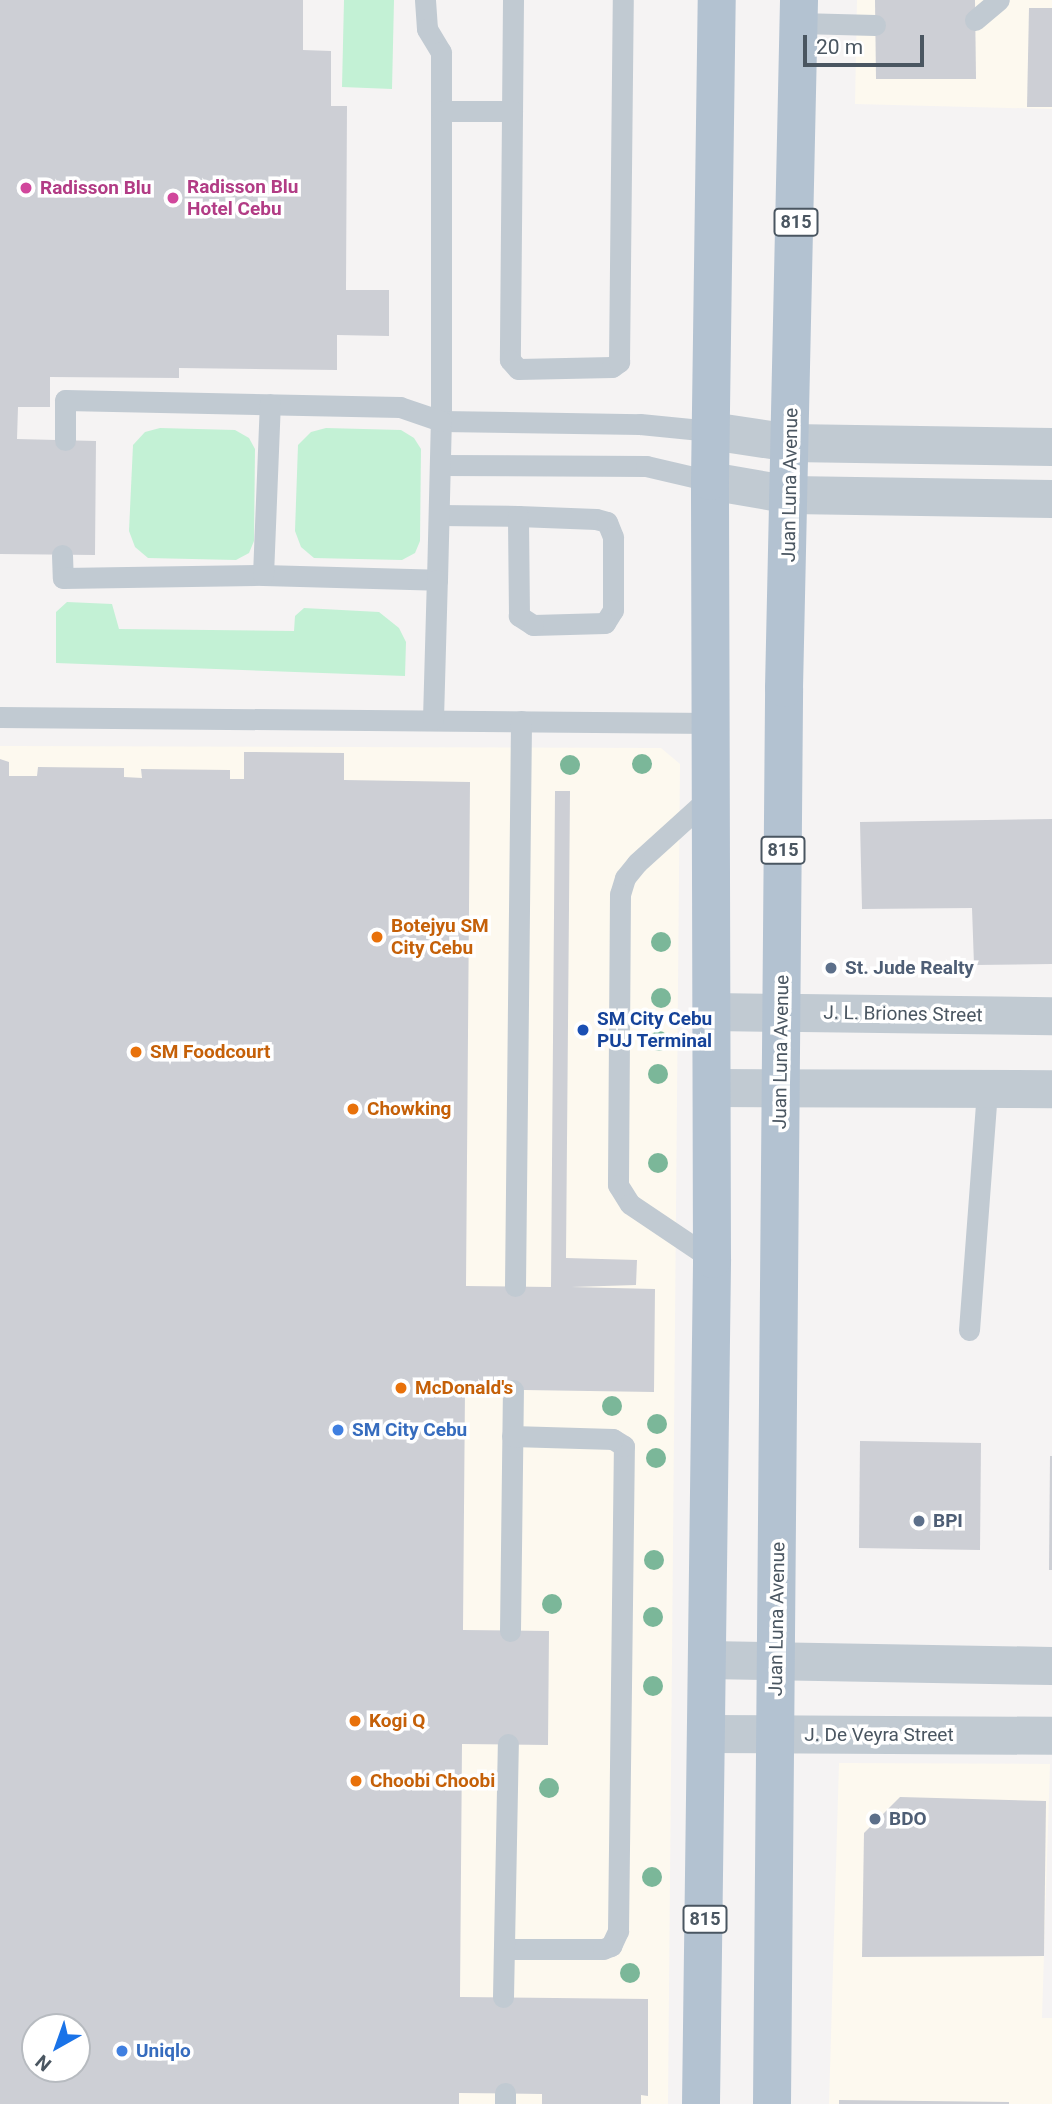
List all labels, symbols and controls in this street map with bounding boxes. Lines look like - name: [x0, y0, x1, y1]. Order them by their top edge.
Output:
- scale bar: [807, 21, 928, 65]
- text: 20 m: [816, 35, 863, 59]
- place label: Radisson Blu Hotel Cebu: [187, 176, 298, 220]
- place label: Radisson Blu: [40, 177, 151, 199]
- marker: Radisson Blu: [18, 180, 34, 196]
- marker: Radisson Blu Hotel Cebu: [165, 190, 181, 206]
- road number: 815: [773, 208, 819, 236]
- street label: Juan Luna Avenue: [777, 408, 803, 562]
- road number: 815: [760, 836, 806, 864]
- place label: Botejyu SM City Cebu: [391, 915, 489, 959]
- marker: Botejyu SM City Cebu: [369, 929, 385, 945]
- place label: St. Jude Realty: [845, 957, 974, 979]
- marker: St. Jude Realty: [823, 960, 839, 976]
- street label: Juan Luna Avenue: [768, 975, 794, 1129]
- street label: J. L. Briones Street: [823, 1001, 983, 1027]
- place label: SM City Cebu PUJ Terminal: [597, 1008, 713, 1052]
- marker: SM City Cebu PUJ Terminal: [575, 1022, 591, 1038]
- place label: SM Foodcourt: [150, 1041, 271, 1063]
- marker: SM Foodcourt: [128, 1044, 144, 1060]
- place label: Chowking: [367, 1098, 451, 1120]
- marker: Chowking: [345, 1101, 361, 1117]
- place label: McDonald's: [415, 1377, 513, 1399]
- marker: McDonald's: [393, 1380, 409, 1396]
- place label: SM City Cebu: [352, 1419, 467, 1441]
- marker: SM City Cebu: [330, 1422, 346, 1438]
- place label: BPI: [933, 1510, 963, 1532]
- marker: BPI: [911, 1513, 927, 1529]
- street label: Juan Luna Avenue: [764, 1542, 790, 1696]
- place label: Kogi Q: [369, 1710, 425, 1732]
- marker: Kogi Q: [347, 1713, 363, 1729]
- street label: J. De Veyra Street: [804, 1724, 954, 1746]
- place label: Choobi Choobi: [370, 1770, 495, 1792]
- marker: Choobi Choobi: [348, 1773, 364, 1789]
- place label: BDO: [889, 1808, 927, 1830]
- marker: BDO: [867, 1811, 883, 1827]
- road number: 815: [682, 1905, 728, 1934]
- north arrow: [21, 2013, 91, 2083]
- place label: Uniqlo: [136, 2040, 191, 2062]
- marker: Uniqlo: [114, 2043, 130, 2059]
- text: N: [31, 2050, 56, 2076]

